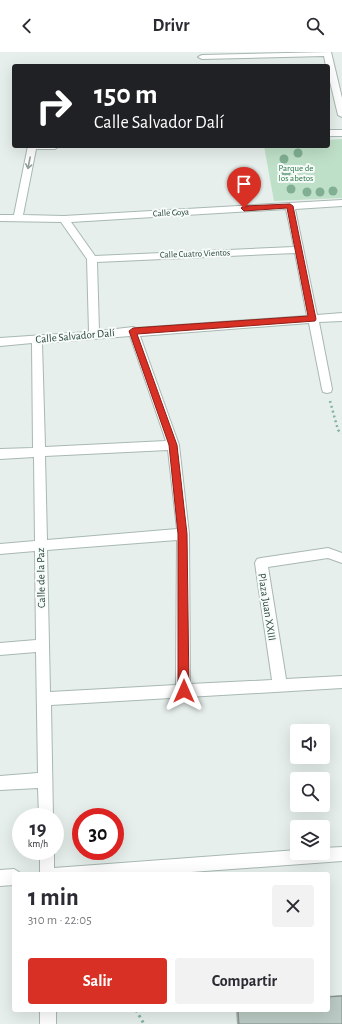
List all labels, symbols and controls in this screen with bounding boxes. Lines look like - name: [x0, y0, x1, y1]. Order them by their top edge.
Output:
- icon: back: [16, 15, 38, 37]
- icon: search: [304, 15, 326, 37]
- text: Drivr: [153, 17, 189, 35]
- icon: right: [28, 80, 80, 132]
- text: 150 m: [94, 81, 158, 109]
- text: Calle Salvador Dalí: [94, 114, 224, 132]
- one-way arrow: [24, 156, 32, 169]
- park label: Parque de los abetos: [278, 164, 314, 183]
- pin: [227, 167, 261, 208]
- icon: arrive: [233, 173, 255, 195]
- street label: Calle Goya: [153, 208, 189, 218]
- street label: Calle Cuatro Vientos: [160, 248, 230, 260]
- street label: Calle Salvador Dalí: [35, 327, 115, 345]
- street label: Calle de la Paz: [35, 547, 47, 608]
- street label: Plaza Juan XXIII: [256, 572, 278, 642]
- position arrow: [163, 670, 205, 712]
- map controls: [290, 724, 330, 860]
- button: sound: [290, 724, 330, 764]
- button: search: [290, 772, 330, 812]
- speed limit sign: 30: [72, 808, 124, 860]
- text: 19: [30, 819, 46, 839]
- button: layers: [290, 820, 330, 860]
- text: km/h: [28, 839, 48, 849]
- button: close: [272, 885, 314, 927]
- text: 1 min: [28, 886, 79, 910]
- text: 310 m · 22:05: [28, 914, 92, 927]
- button: Salir: [28, 958, 167, 1004]
- button: Compartir: [175, 958, 314, 1004]

